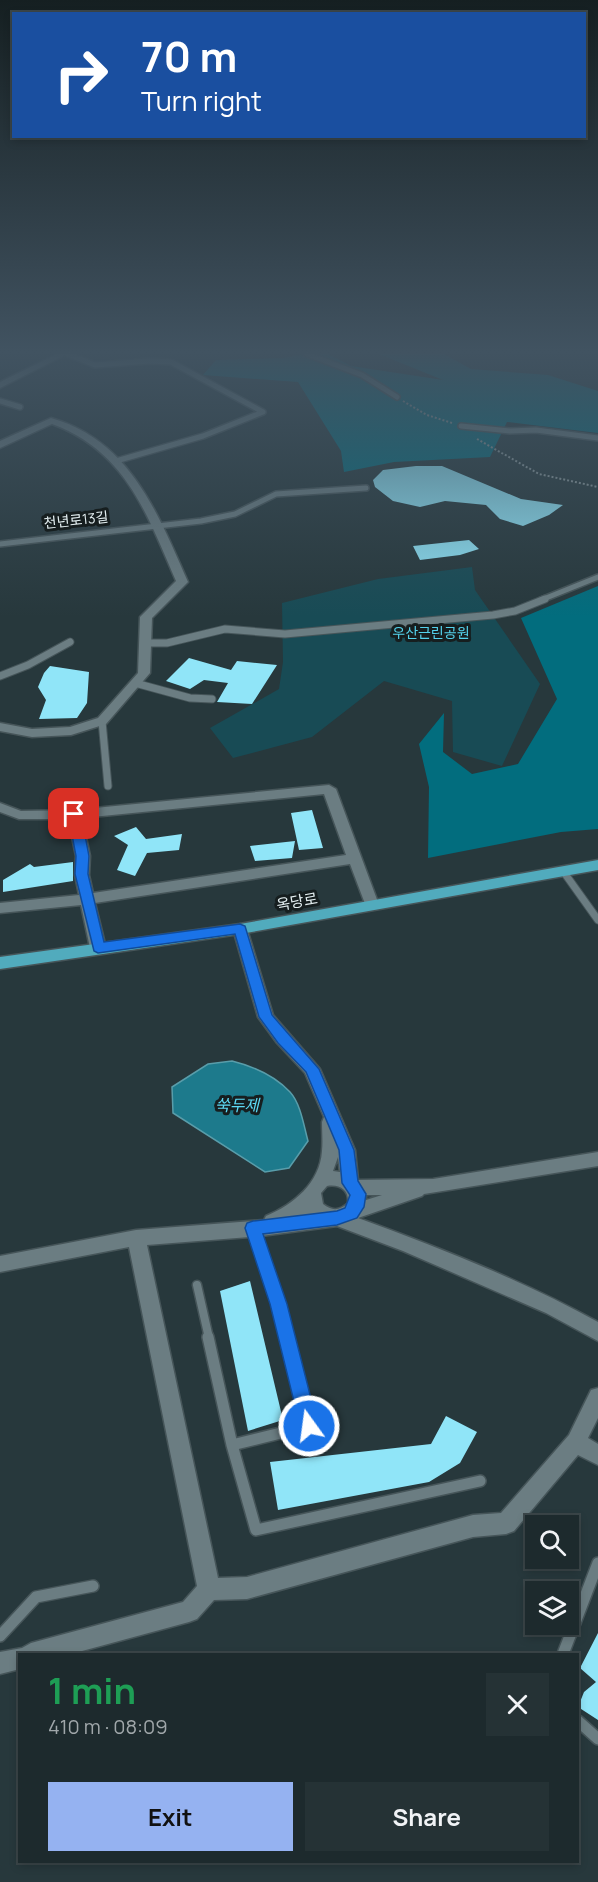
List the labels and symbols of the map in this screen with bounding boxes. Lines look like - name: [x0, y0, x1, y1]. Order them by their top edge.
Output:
- street label: 천년로13길: [43, 507, 109, 532]
- park label: 우산근린공원: [392, 623, 470, 642]
- pin: [48, 788, 99, 839]
- street label: 옥당로: [275, 888, 319, 915]
- water label: 쑥두제: [215, 1094, 261, 1116]
- position arrow: [277, 1394, 341, 1458]

